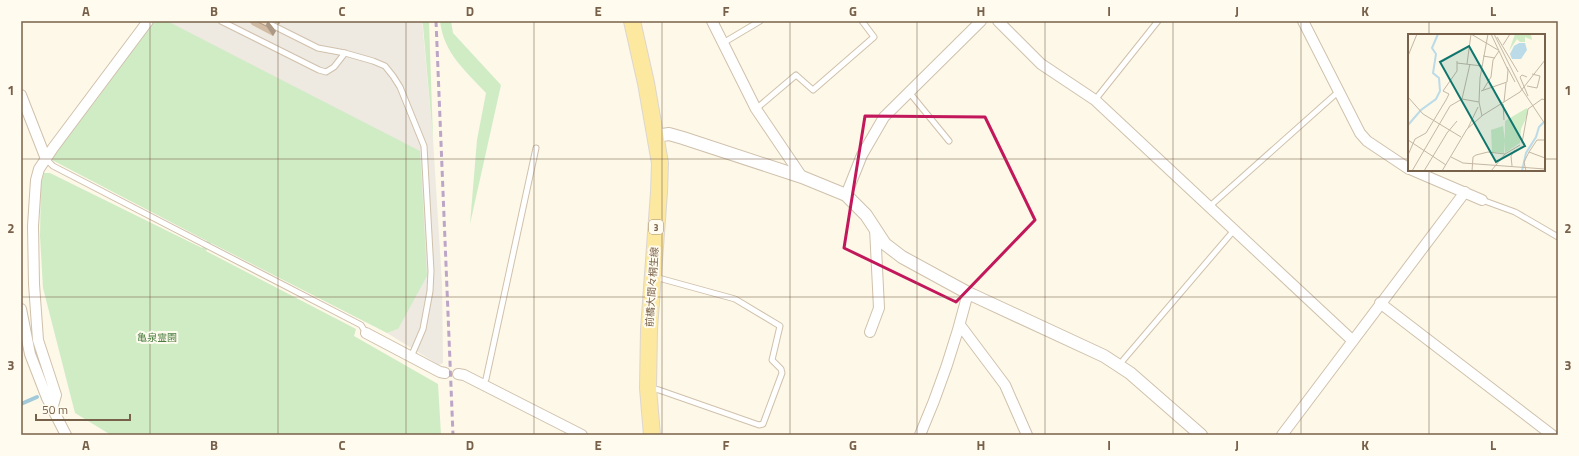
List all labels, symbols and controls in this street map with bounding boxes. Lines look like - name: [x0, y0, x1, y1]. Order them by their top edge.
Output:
- text: A: [82, 1, 90, 21]
- text: B: [210, 1, 218, 21]
- text: C: [338, 1, 346, 21]
- text: D: [466, 1, 474, 21]
- text: E: [594, 1, 602, 21]
- text: F: [723, 1, 730, 21]
- text: G: [849, 1, 857, 21]
- text: H: [977, 1, 985, 21]
- text: I: [1107, 1, 1111, 21]
- text: J: [1235, 1, 1239, 21]
- text: K: [1361, 1, 1369, 21]
- text: L: [1490, 1, 1496, 21]
- inset map: [1408, 34, 1545, 171]
- text: 1: [7, 80, 15, 100]
- text: 1: [1564, 80, 1572, 100]
- text: 2: [7, 218, 15, 238]
- text: 2: [1564, 218, 1572, 238]
- road number: 3: [649, 220, 663, 234]
- street label: 前橋大間々桐生線: [642, 247, 662, 327]
- park label: 亀泉霊園: [137, 330, 177, 345]
- text: 3: [7, 355, 15, 375]
- text: 3: [1564, 355, 1572, 375]
- scale bar: [36, 396, 130, 422]
- text: 50 m: [42, 400, 68, 419]
- text: A: [82, 435, 90, 455]
- text: B: [210, 435, 218, 455]
- text: C: [338, 435, 346, 455]
- text: D: [466, 435, 474, 455]
- text: E: [594, 435, 602, 455]
- text: F: [723, 435, 730, 455]
- text: G: [849, 435, 857, 455]
- text: H: [977, 435, 985, 455]
- text: I: [1107, 435, 1111, 455]
- text: J: [1235, 435, 1239, 455]
- text: K: [1361, 435, 1369, 455]
- text: L: [1490, 435, 1496, 455]

